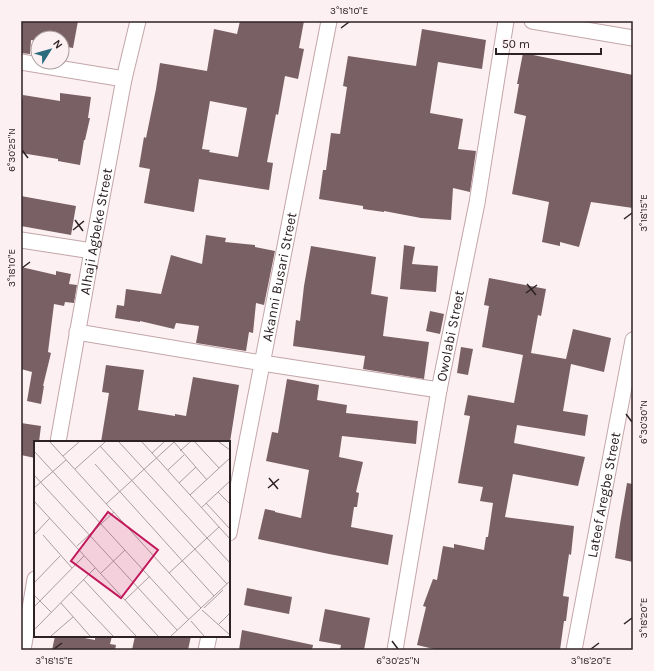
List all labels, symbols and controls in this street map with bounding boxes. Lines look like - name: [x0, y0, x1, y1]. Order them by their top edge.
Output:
- text: 3°18'10"E: [330, 5, 368, 17]
- north arrow: [30, 30, 70, 70]
- scale bar: [496, 30, 601, 56]
- text: N: [50, 37, 65, 51]
- text: 50 m: [502, 37, 530, 51]
- text: 6°30'25"N: [6, 128, 18, 172]
- street label: Alhaji Agbeke Street: [76, 167, 116, 296]
- text: 3°18'15"E: [638, 194, 650, 232]
- street label: Akanni Busari Street: [259, 211, 300, 343]
- text: 3°18'10"E: [6, 249, 18, 287]
- street label: Owolabi Street: [433, 289, 468, 383]
- text: 6°30'30"N: [638, 400, 650, 444]
- street label: Lateef Aregbe Street: [584, 431, 624, 559]
- inset map: [34, 441, 230, 637]
- text: 3°18'20"E: [638, 598, 650, 638]
- text: 3°18'15"E: [35, 655, 73, 667]
- text: 6°30'25"N: [376, 655, 420, 667]
- text: 3°18'20"E: [571, 655, 611, 667]

